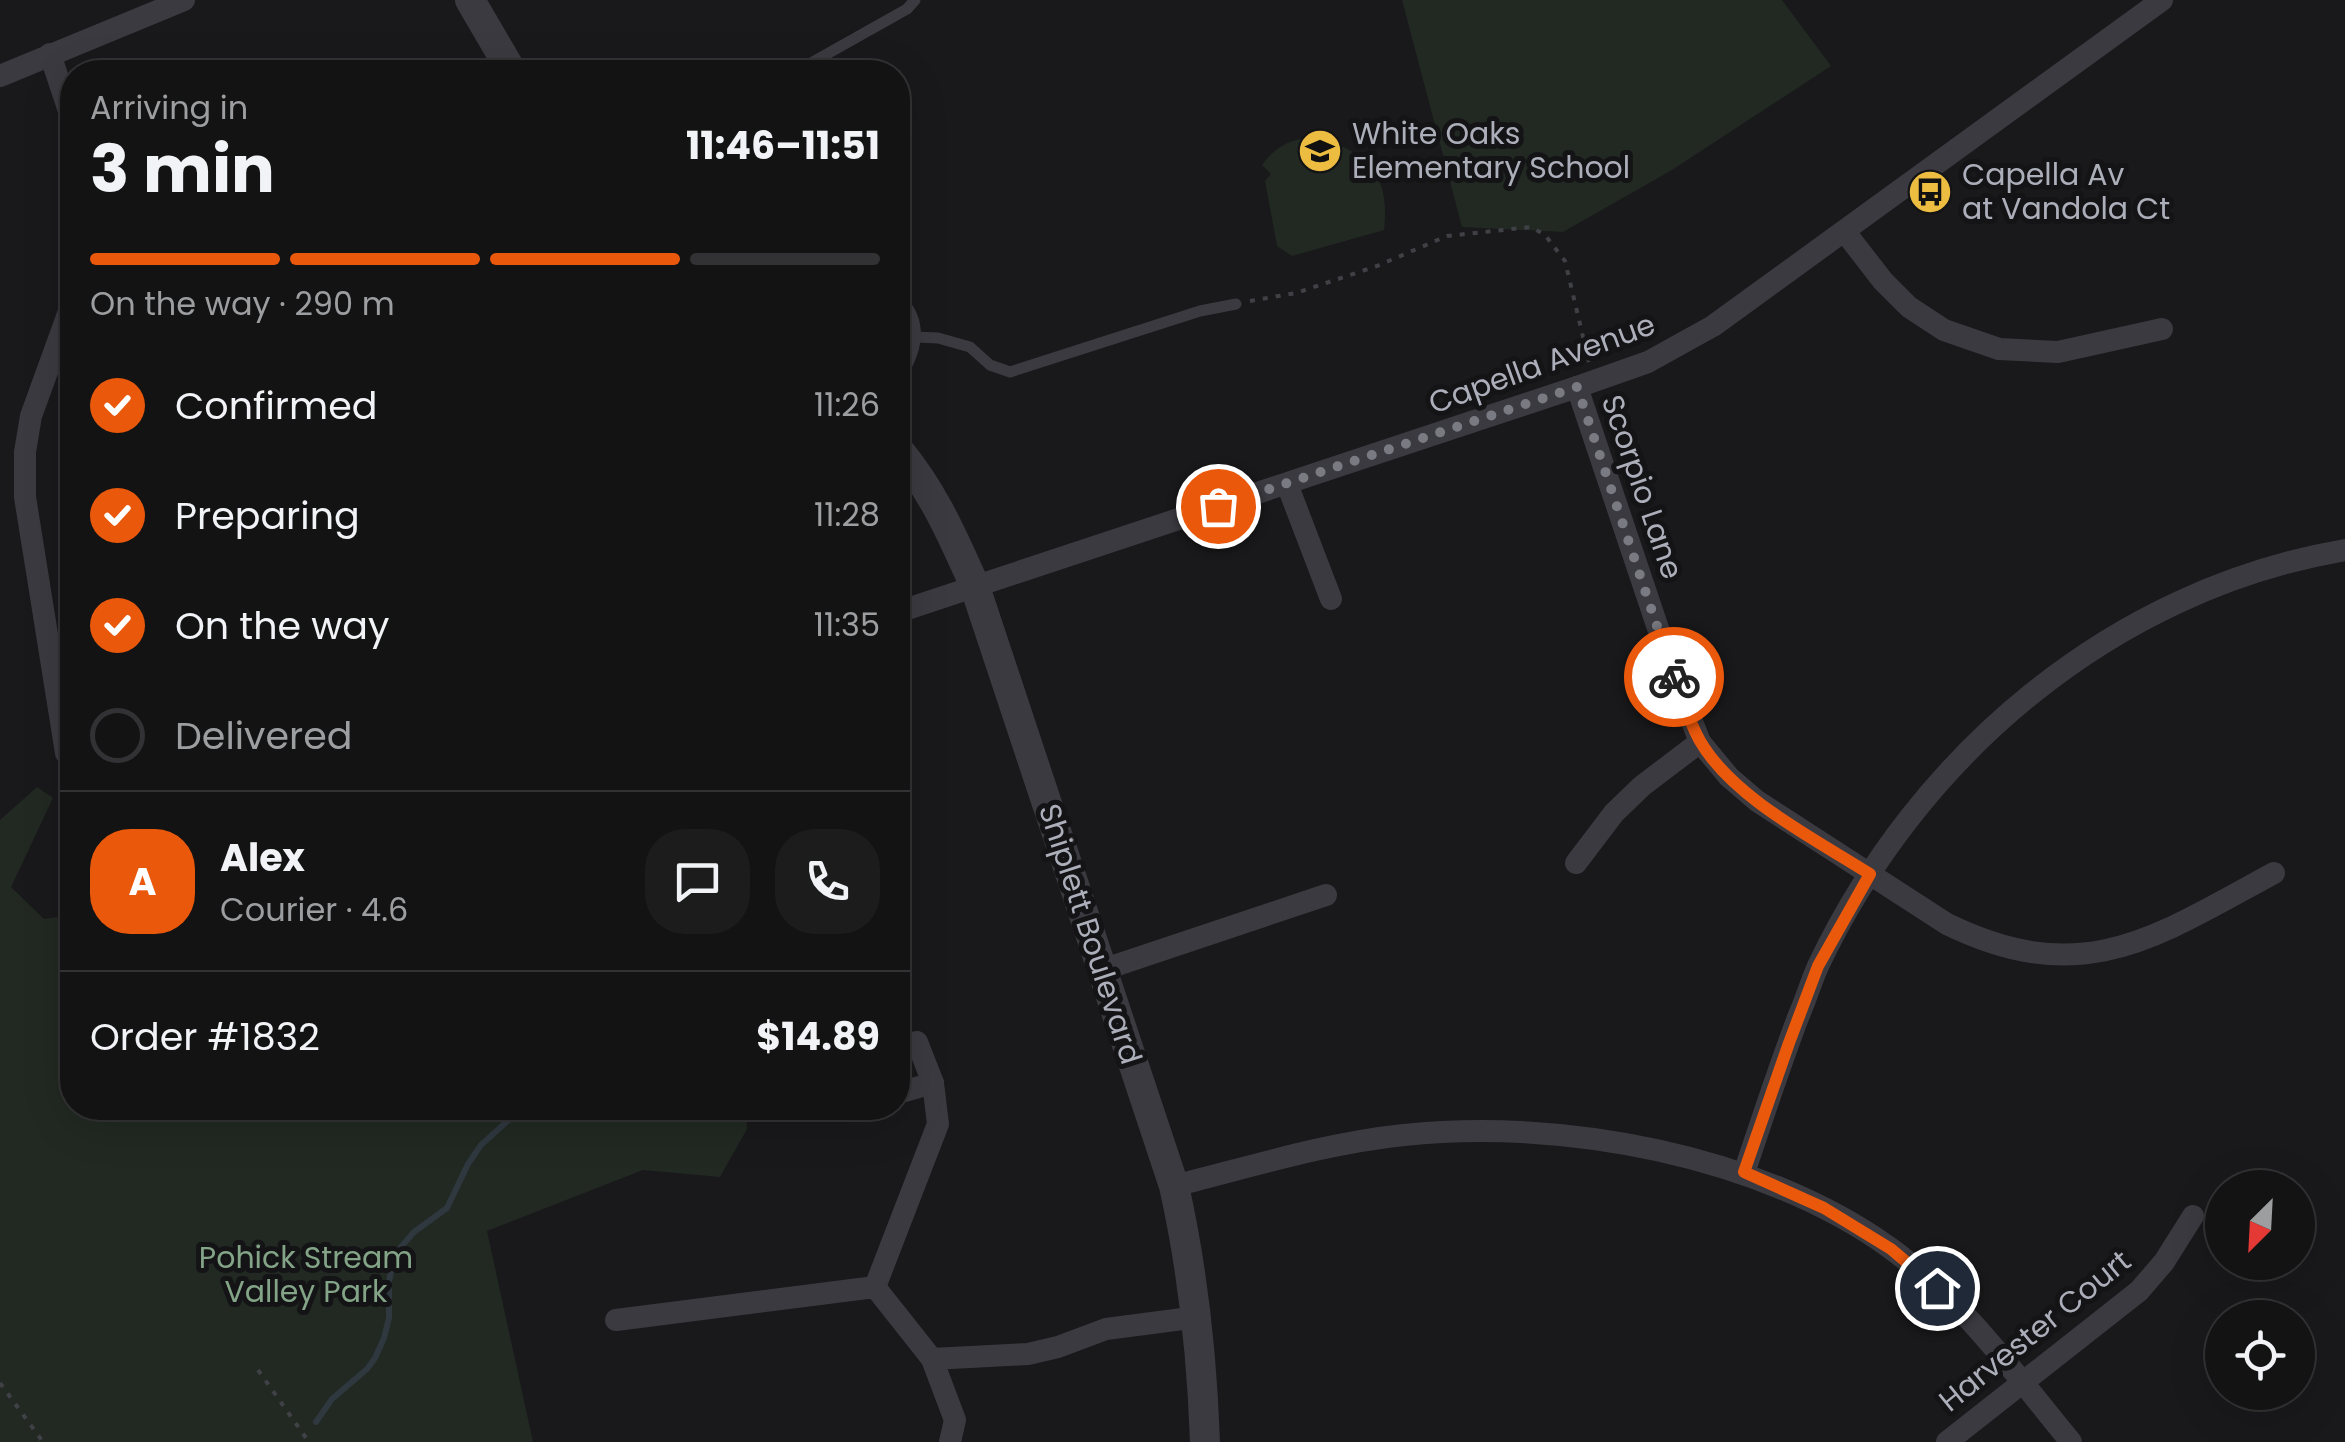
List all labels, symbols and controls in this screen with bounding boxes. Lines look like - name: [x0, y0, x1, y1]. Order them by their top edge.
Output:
- text: Arriving in: [90, 85, 248, 130]
- place label: White Oaks Elementary School: [1352, 112, 1630, 189]
- text: 11:46–11:51: [686, 119, 880, 172]
- text: 3 min: [90, 124, 275, 215]
- school or university icon: White Oaks Elementary School: [1297, 128, 1343, 174]
- place label: Capella Av at Vandola Ct: [1962, 153, 2170, 230]
- bus stop icon: Capella Av at Vandola Ct: [1907, 169, 1953, 215]
- text: On the way · 290 m: [90, 281, 395, 326]
- street label: Capella Avenue: [1423, 303, 1661, 424]
- icon: check: [90, 378, 145, 433]
- text: Confirmed: [175, 379, 377, 432]
- text: 11:26: [814, 382, 880, 427]
- street label: Scorpio Lane: [1591, 389, 1694, 585]
- pin: [1176, 464, 1261, 549]
- icon: bag: [1191, 479, 1246, 534]
- icon: check: [90, 488, 145, 543]
- text: Preparing: [175, 489, 360, 542]
- text: 11:28: [814, 492, 880, 537]
- icon: check: [90, 598, 145, 653]
- text: On the way: [175, 599, 389, 652]
- text: 11:35: [814, 602, 880, 647]
- courier: [1624, 627, 1724, 727]
- icon: bike: [1647, 650, 1702, 705]
- text: Delivered: [175, 709, 352, 762]
- street label: Shiplett Boulevard: [1028, 798, 1153, 1070]
- button: chat: [645, 829, 750, 934]
- button: phone: [775, 829, 880, 934]
- text: Alex: [220, 831, 305, 884]
- text: A: [128, 855, 157, 908]
- text: Courier · 4.6: [220, 887, 408, 932]
- text: Order #1832: [90, 1010, 320, 1063]
- text: $14.89: [756, 1010, 880, 1063]
- north arrow: [2205, 1170, 2315, 1280]
- map controls: [2205, 1170, 2315, 1410]
- park label: Pohick Stream Valley Park: [199, 1236, 413, 1313]
- street label: Harvester Court: [1930, 1240, 2140, 1421]
- pin: [1895, 1246, 1980, 1331]
- icon: home: [1910, 1261, 1965, 1316]
- button: locate: [2205, 1300, 2315, 1410]

